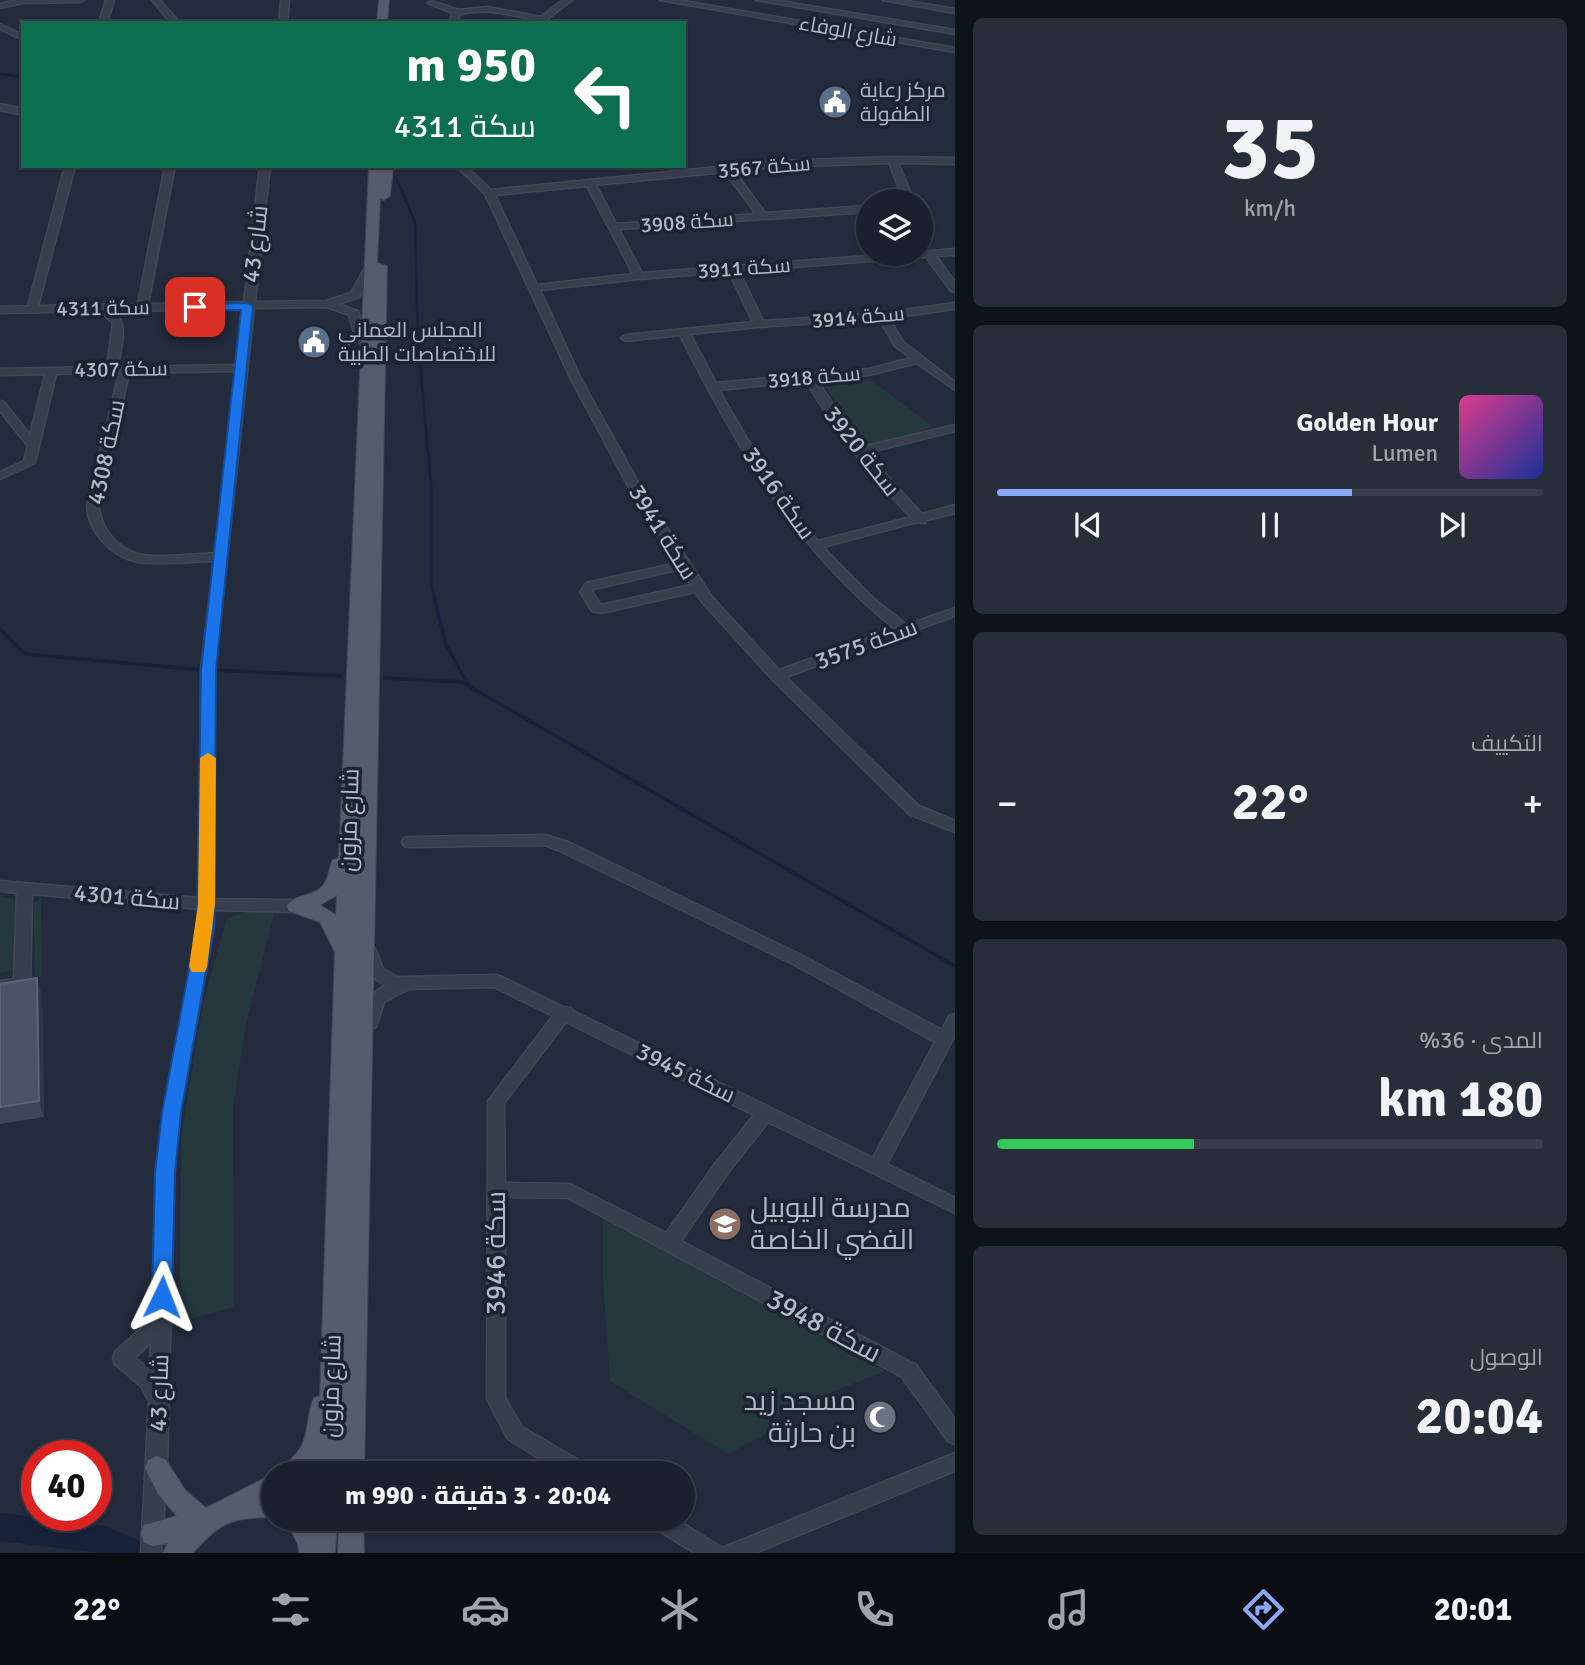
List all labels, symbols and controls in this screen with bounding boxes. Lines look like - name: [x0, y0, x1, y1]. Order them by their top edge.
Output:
- street label: شارع الوفاء: [797, 10, 899, 53]
- text: 950 m: [406, 35, 536, 95]
- icon: left: [560, 49, 651, 140]
- place label: مركز رعاية الطفولة: [860, 77, 946, 127]
- public building icon: مركز رعاية الطفولة: [816, 83, 854, 121]
- text: 35: [1221, 92, 1319, 205]
- text: سكة 4311: [394, 107, 536, 146]
- street label: سكة 3567: [716, 150, 812, 184]
- map controls: [856, 189, 933, 266]
- button: layers: [856, 189, 933, 266]
- text: km/h: [1244, 194, 1296, 223]
- street label: شارع 43: [235, 204, 276, 285]
- street label: سكة 3908: [640, 206, 734, 238]
- street label: سكة 3911: [697, 252, 791, 284]
- pin: [165, 277, 225, 337]
- icon: arrive: [176, 288, 214, 326]
- street label: سكة 4311: [56, 294, 150, 322]
- street label: سكة 3914: [810, 300, 906, 334]
- place label: المجلس العماني للاختصاصات الطبية: [338, 317, 496, 367]
- public building icon: المجلس العماني للاختصاصات الطبية: [295, 323, 333, 361]
- street label: سكة 4307: [74, 355, 168, 383]
- street label: سكة 3918: [766, 360, 862, 394]
- street label: سكة 4308: [80, 397, 132, 507]
- street label: سكة 3920: [817, 400, 907, 502]
- text: Golden Hour: [1297, 407, 1438, 439]
- text: Lumen: [1372, 439, 1438, 468]
- street label: سكة 3916: [736, 441, 822, 545]
- street label: سكة 3941: [622, 479, 704, 585]
- icon: previous: [1069, 506, 1107, 544]
- icon: pause: [1251, 506, 1289, 544]
- icon: next: [1433, 506, 1471, 544]
- street label: سكة 3575: [811, 612, 921, 676]
- text: التكييف: [1471, 729, 1543, 758]
- street label: شارع مزون: [332, 768, 367, 872]
- text: 22°: [1232, 770, 1308, 834]
- text: −: [997, 780, 1018, 827]
- text: +: [1522, 780, 1543, 827]
- street label: سكة 4301: [73, 877, 181, 917]
- text: المدى · 36%: [1419, 1026, 1543, 1055]
- street label: سكة 3945: [632, 1036, 740, 1110]
- text: 180 km: [1378, 1067, 1543, 1131]
- street label: سكة 3946: [479, 1191, 513, 1315]
- place label: مدرسة اليوبيل الفضي الخاصة: [750, 1191, 914, 1260]
- school or university icon: مدرسة اليوبيل الفضي الخاصة: [706, 1205, 744, 1243]
- position arrow: [125, 1260, 199, 1334]
- street label: سكة 3948: [761, 1282, 887, 1370]
- street label: شارع مزون: [314, 1334, 349, 1438]
- text: الوصول: [1470, 1343, 1543, 1372]
- street label: شارع 43: [143, 1354, 176, 1432]
- place label: مسجد زيد بن حارثة: [744, 1384, 856, 1450]
- text: 20:04: [1415, 1384, 1543, 1448]
- mosque icon: مسجد زيد بن حارثة: [861, 1398, 899, 1436]
- speed limit sign: 40: [21, 1440, 112, 1531]
- text: 20:04 · 3 دقيقة · 990 m: [345, 1480, 611, 1512]
- icon: filters: [266, 1585, 315, 1634]
- icon: car: [461, 1585, 510, 1634]
- icon: climate: [655, 1585, 704, 1634]
- icon: phone: [850, 1585, 899, 1634]
- icon: music: [1044, 1585, 1093, 1634]
- icon: directions: [1239, 1585, 1288, 1634]
- text: 22°: [73, 1590, 120, 1629]
- text: 20:01: [1434, 1590, 1512, 1629]

